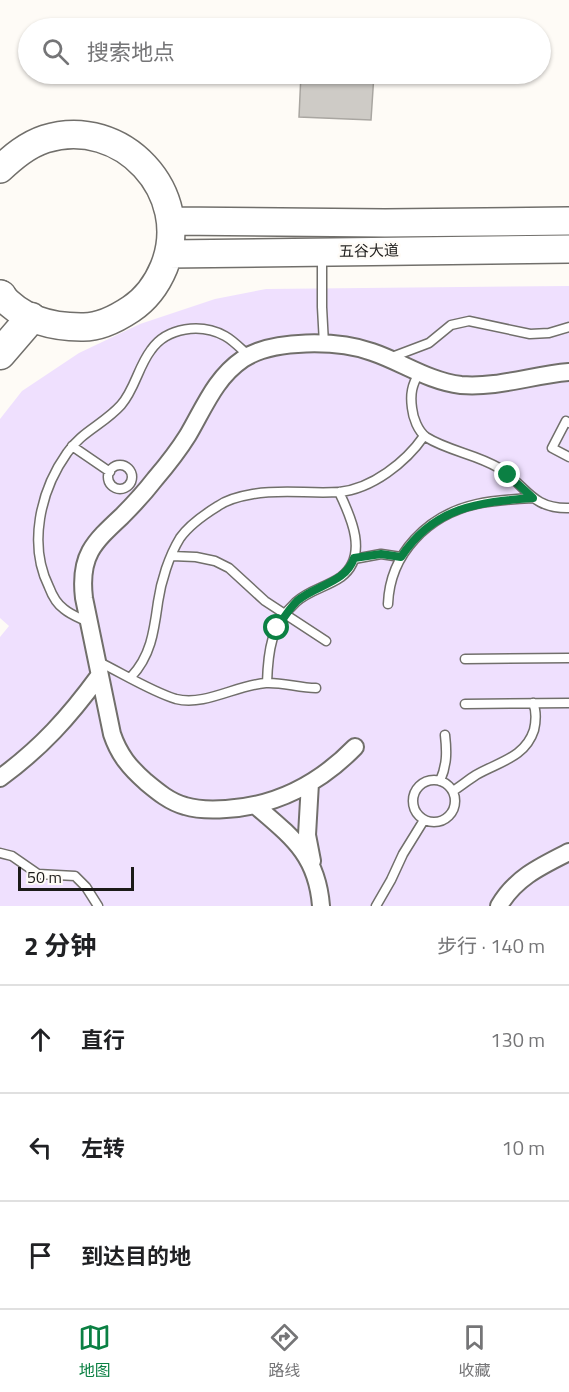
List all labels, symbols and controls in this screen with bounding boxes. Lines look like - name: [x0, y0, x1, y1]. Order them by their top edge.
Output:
- search box: [18, 18, 551, 84]
- icon: search: [39, 35, 72, 68]
- text: 搜索地点: [87, 35, 175, 69]
- street label: 五谷大道: [339, 238, 399, 263]
- route end: [494, 461, 520, 487]
- route start: [263, 614, 289, 640]
- scale bar: [18, 864, 134, 892]
- text: 50 m: [27, 865, 62, 889]
- text: 2 分钟: [24, 926, 96, 965]
- text: 步行 · 140 m: [437, 930, 545, 961]
- icon: ahead: [24, 1023, 57, 1056]
- text: 直行: [81, 1023, 125, 1057]
- text: 130 m: [490, 1024, 545, 1055]
- icon: left: [24, 1131, 57, 1164]
- text: 左转: [81, 1131, 125, 1165]
- text: 10 m: [501, 1132, 545, 1163]
- icon: arrive: [24, 1239, 57, 1272]
- text: 到达目的地: [81, 1239, 191, 1273]
- tab: 地图: [78, 1321, 111, 1382]
- tab: 路线: [268, 1321, 301, 1382]
- tab: 收藏: [458, 1321, 491, 1382]

